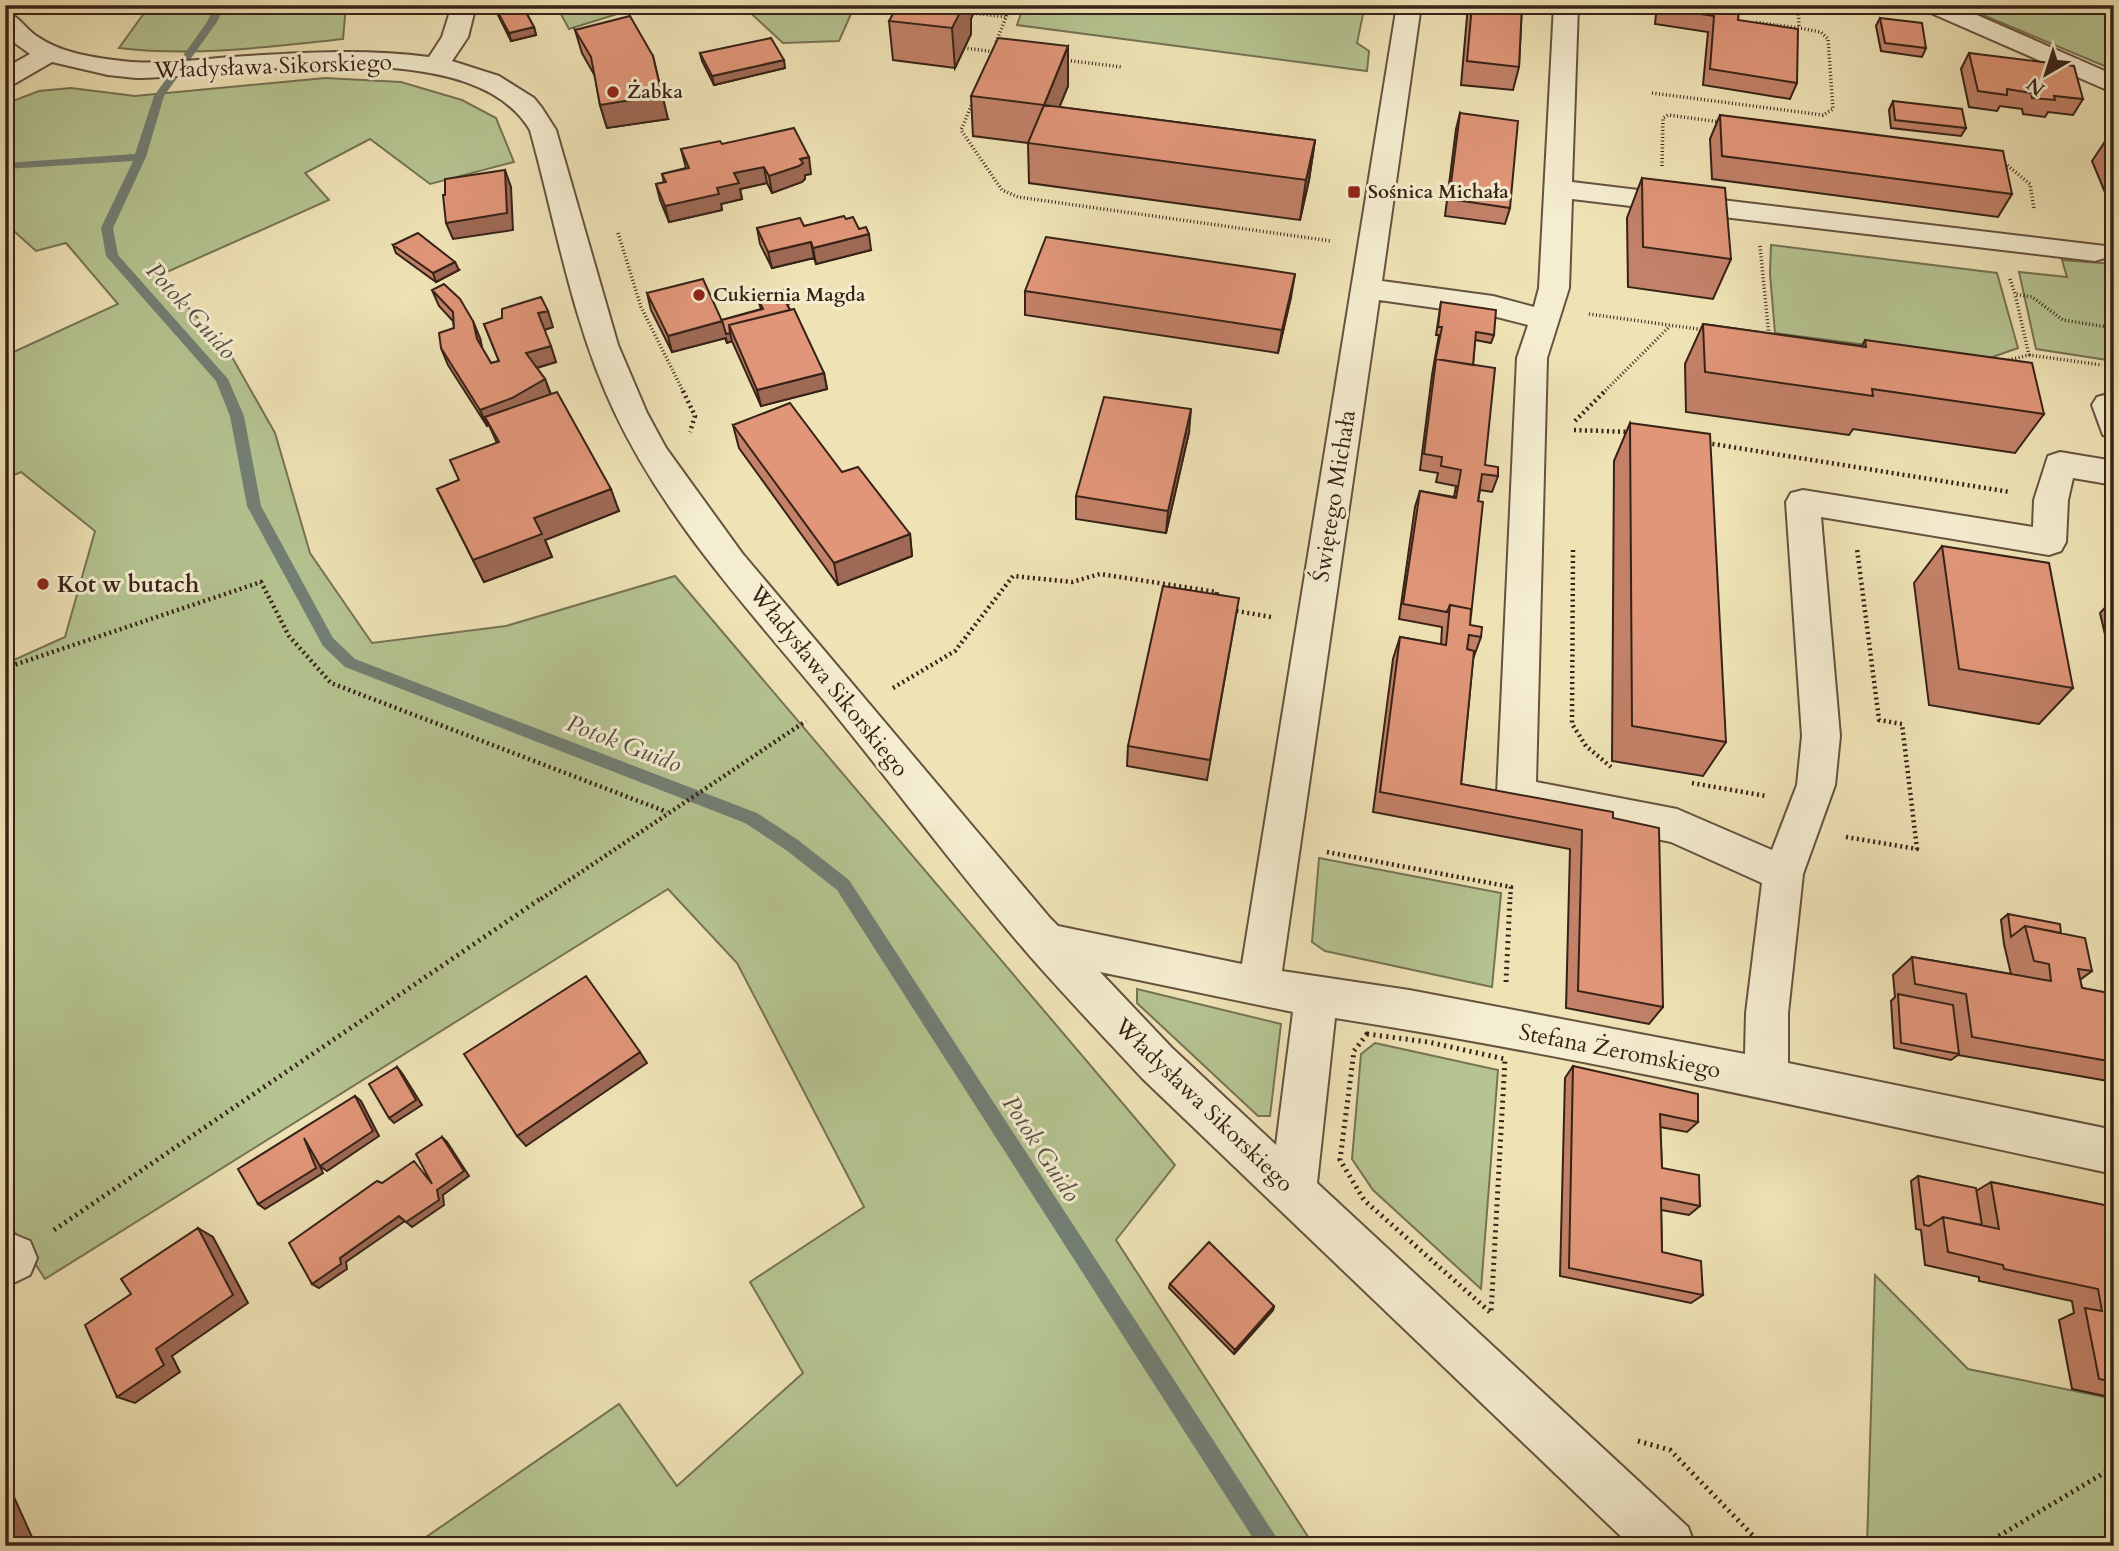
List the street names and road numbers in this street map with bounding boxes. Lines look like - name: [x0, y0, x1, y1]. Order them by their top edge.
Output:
- street label: Władysława Sikorskiego: [152, 46, 393, 86]
- street label: Świętego Michała: [1304, 408, 1363, 584]
- street label: Władysława Sikorskiego: [741, 578, 916, 783]
- street label: Władysława Sikorskiego: [1107, 1010, 1300, 1199]
- street label: Stefana Żeromskiego: [1517, 1016, 1723, 1086]

